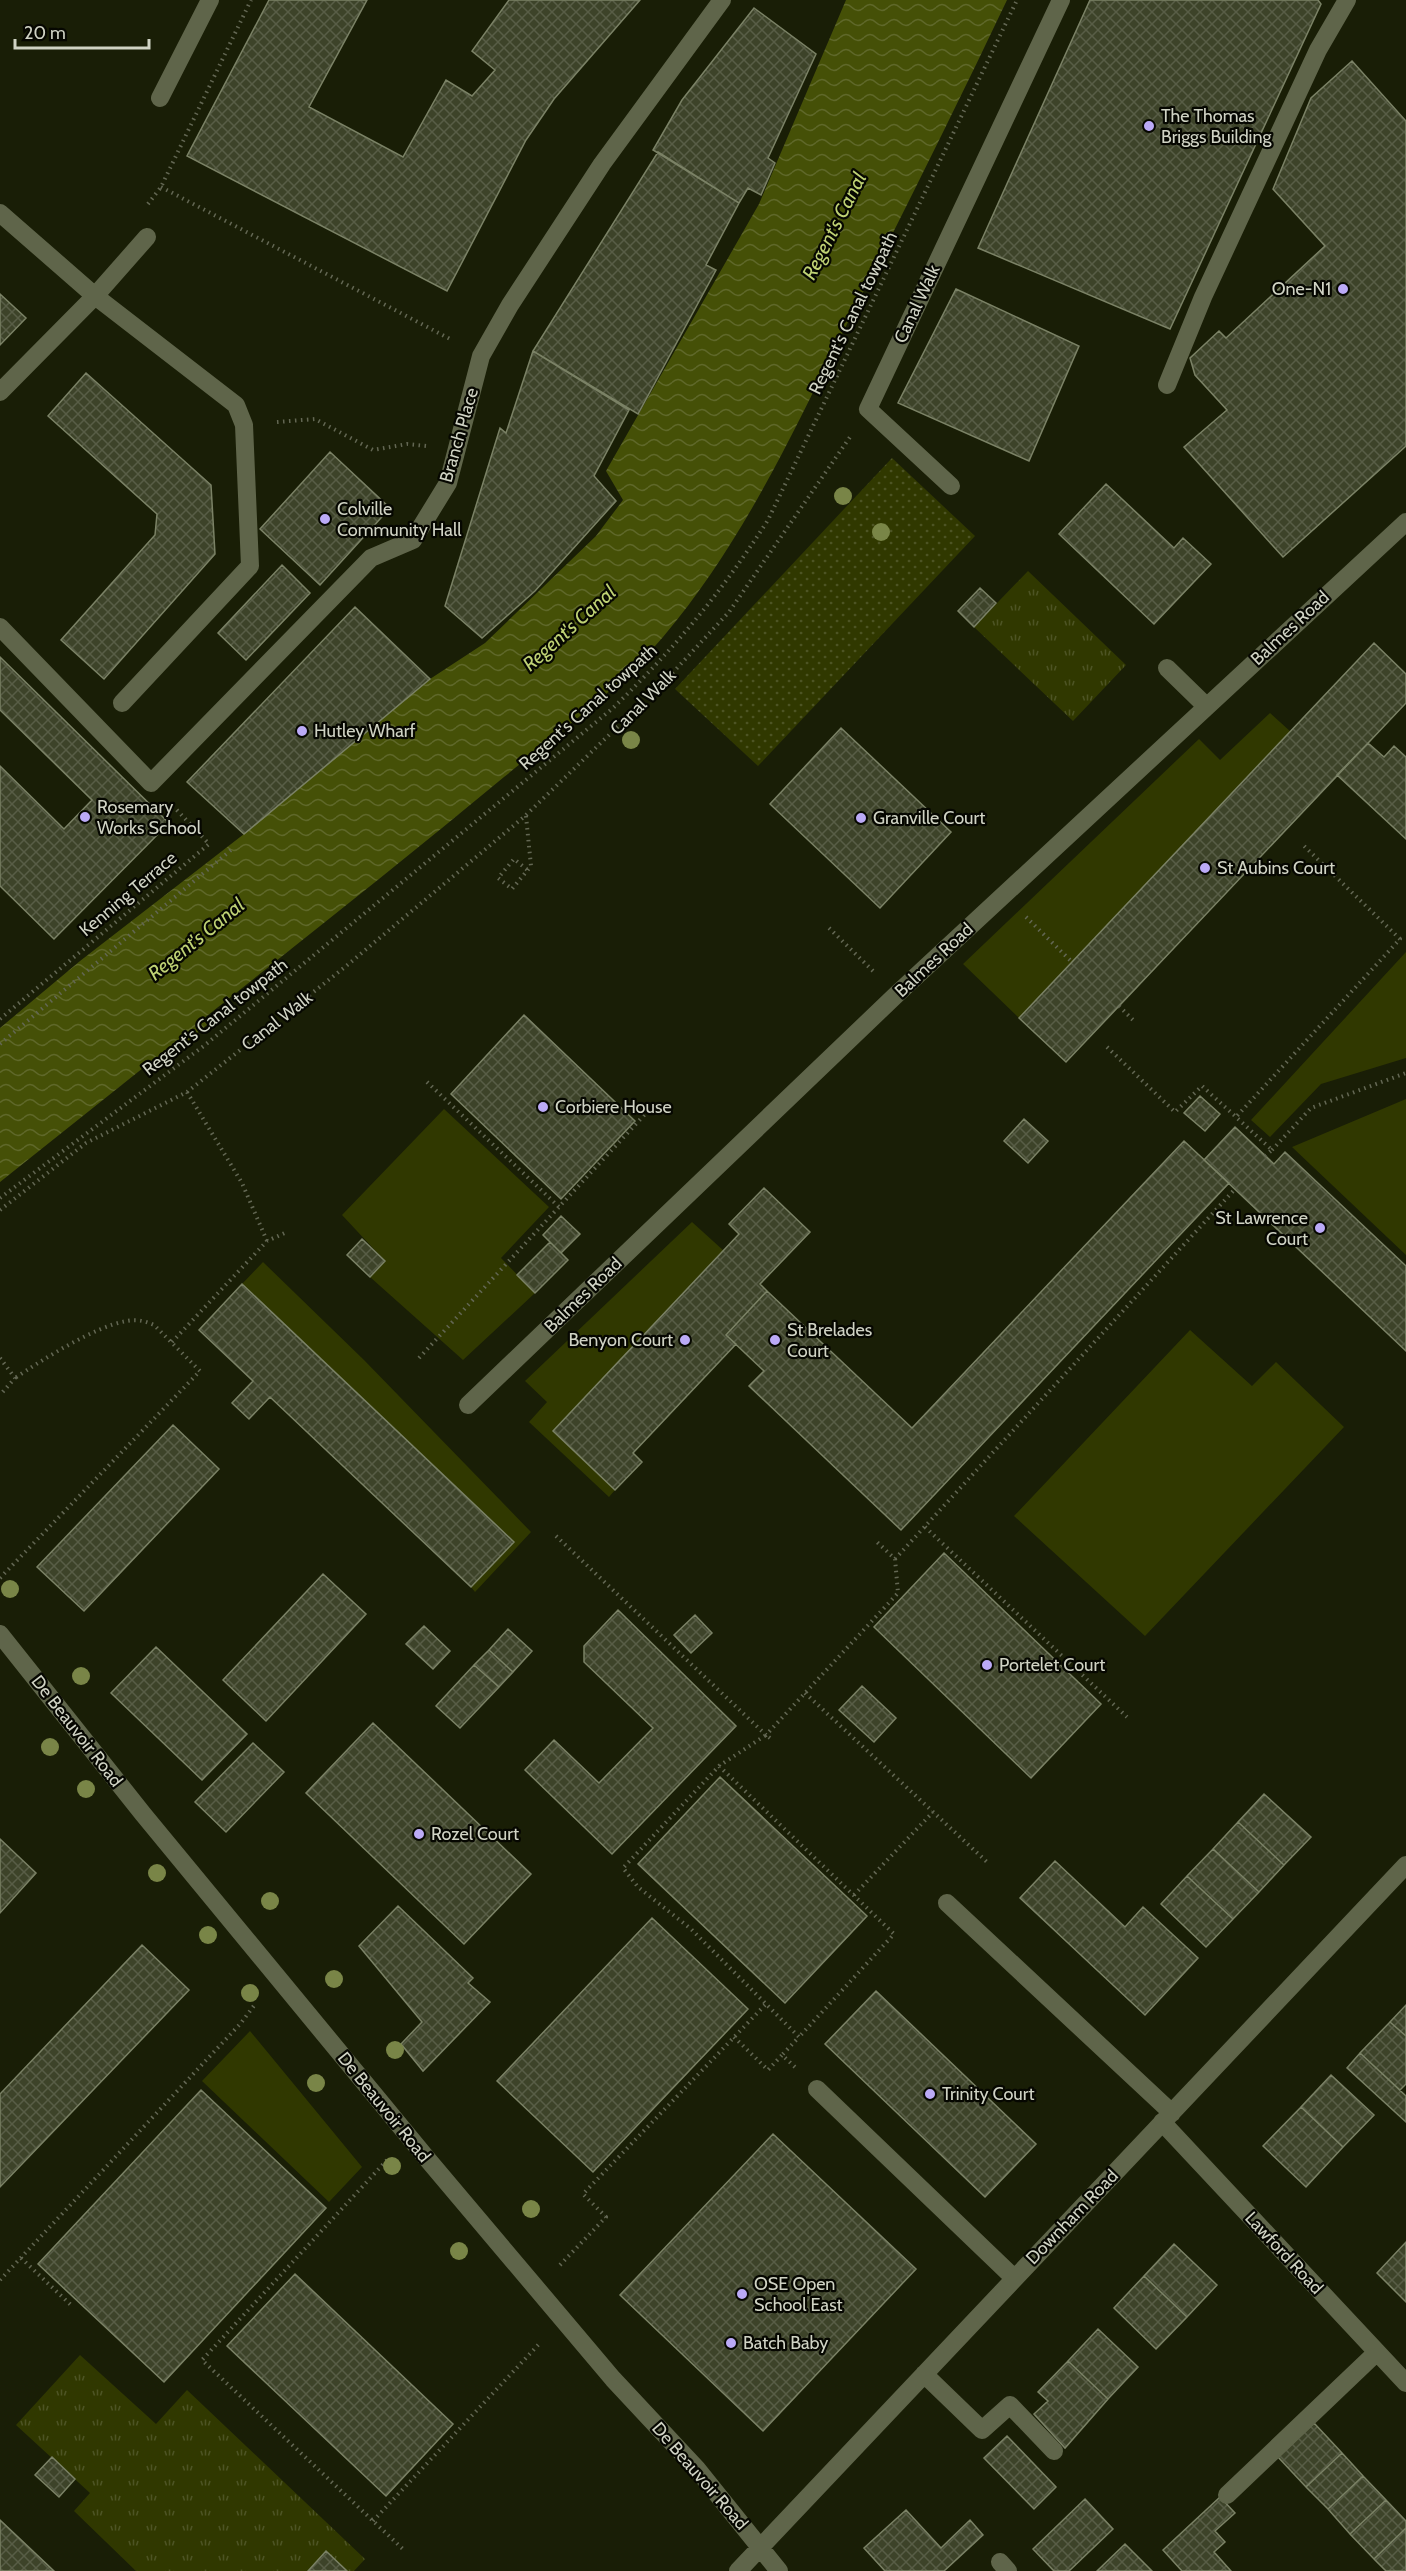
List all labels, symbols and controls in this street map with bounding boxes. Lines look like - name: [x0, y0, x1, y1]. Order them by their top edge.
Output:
- scale bar: [15, 12, 148, 50]
- text: 20 m: [24, 22, 66, 44]
- place label: The Thomas Briggs Building: [1161, 105, 1273, 148]
- marker: The Thomas Briggs Building: [1142, 119, 1156, 133]
- water label: Regent's Canal: [797, 168, 871, 284]
- street label: Regent's Canal towpath: [804, 228, 902, 398]
- street label: Canal Walk: [889, 260, 945, 347]
- place label: One-N1: [1272, 278, 1331, 300]
- marker: One-N1: [1336, 282, 1350, 296]
- street label: Branch Place: [435, 385, 483, 485]
- place label: Colville Community Hall: [337, 498, 462, 541]
- marker: Colville Community Hall: [318, 512, 332, 526]
- water label: Regent's Canal: [518, 580, 621, 676]
- street label: Balmes Road: [1246, 586, 1334, 670]
- street label: Regent's Canal towpath: [514, 639, 662, 775]
- street label: Canal Walk: [606, 664, 681, 739]
- place label: Hutley Wharf: [314, 720, 416, 742]
- marker: Hutley Wharf: [295, 724, 309, 738]
- place label: Rosemary Works School: [97, 796, 202, 839]
- place label: Granville Court: [873, 807, 985, 829]
- marker: Rosemary Works School: [78, 810, 92, 824]
- marker: Granville Court: [854, 811, 868, 825]
- street label: Kenning Terrace: [75, 847, 181, 941]
- place label: St Aubins Court: [1217, 857, 1335, 879]
- marker: St Aubins Court: [1198, 861, 1212, 875]
- water label: Regent's Canal: [143, 893, 249, 985]
- street label: Balmes Road: [890, 918, 978, 1002]
- street label: Regent's Canal towpath: [138, 953, 292, 1081]
- street label: Canal Walk: [237, 986, 318, 1056]
- place label: Corbiere House: [555, 1096, 672, 1118]
- marker: Corbiere House: [536, 1100, 550, 1114]
- place label: St Lawrence Court: [1215, 1207, 1308, 1250]
- marker: St Lawrence Court: [1313, 1221, 1327, 1235]
- street label: Balmes Road: [540, 1253, 626, 1337]
- place label: St Brelades Court: [787, 1319, 872, 1362]
- place label: Benyon Court: [568, 1329, 673, 1351]
- marker: Benyon Court: [678, 1333, 692, 1347]
- marker: St Brelades Court: [768, 1333, 782, 1347]
- place label: Portelet Court: [999, 1654, 1105, 1676]
- marker: Portelet Court: [980, 1658, 994, 1672]
- street label: De Beauvoir Road: [27, 1671, 127, 1791]
- place label: Rozel Court: [431, 1823, 519, 1845]
- marker: Rozel Court: [412, 1827, 426, 1841]
- street label: De Beauvoir Road: [333, 2047, 435, 2167]
- place label: Trinity Court: [942, 2083, 1035, 2105]
- marker: Trinity Court: [923, 2087, 937, 2101]
- street label: Downham Road: [1021, 2165, 1123, 2269]
- street label: Lawford Road: [1240, 2207, 1328, 2299]
- place label: OSE Open School East: [754, 2273, 843, 2316]
- marker: OSE Open School East: [735, 2287, 749, 2301]
- place label: Batch Baby: [743, 2332, 828, 2354]
- marker: Batch Baby: [724, 2336, 738, 2350]
- street label: De Beauvoir Road: [647, 2418, 753, 2534]

